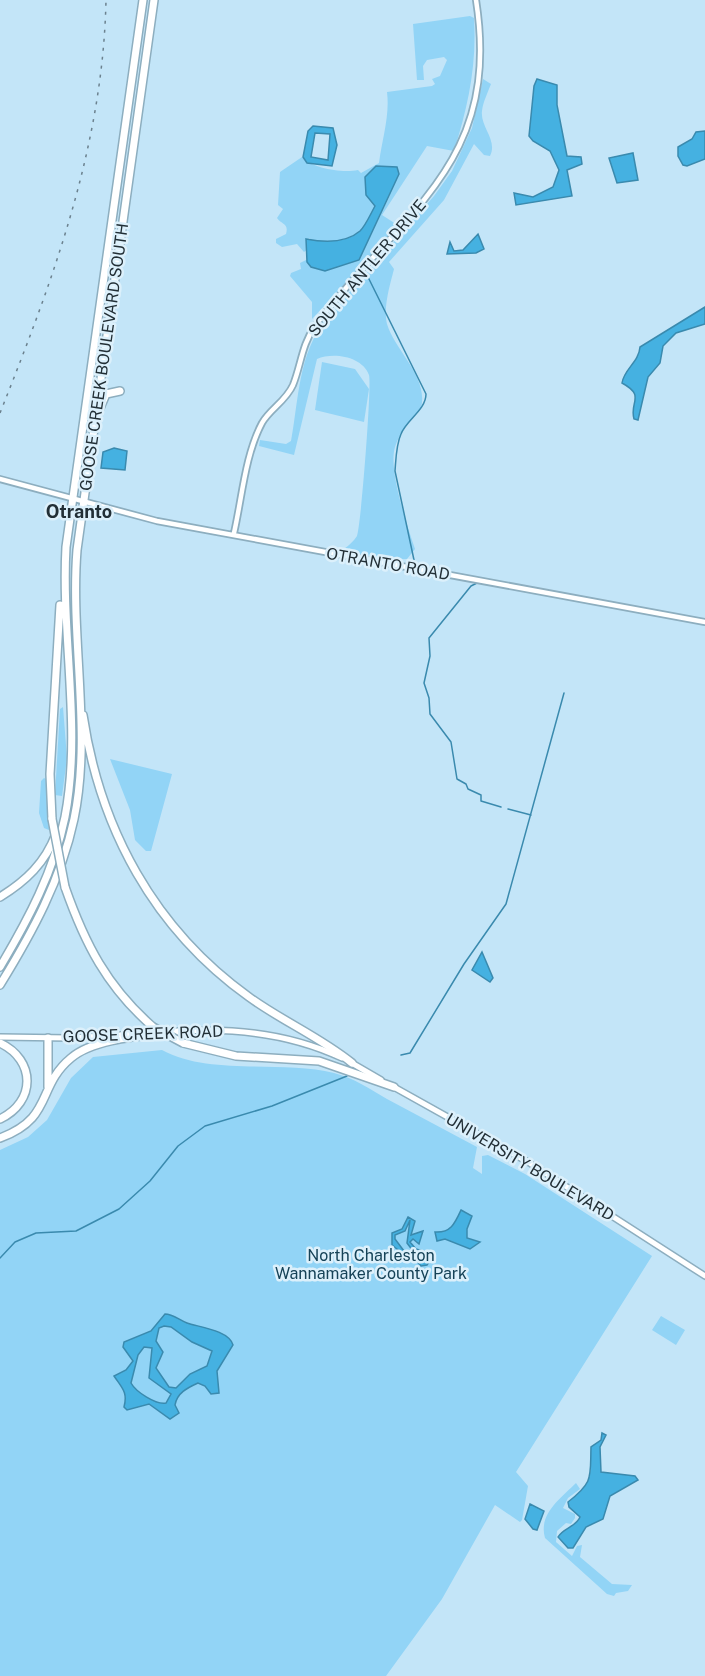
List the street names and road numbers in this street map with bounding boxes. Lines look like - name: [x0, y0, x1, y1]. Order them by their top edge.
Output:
- street label: SOUTH ANTLER DRIVE: [304, 196, 430, 340]
- street label: GOOSE CREEK BOULEVARD SOUTH: [76, 222, 132, 492]
- street label: OTRANTO ROAD: [325, 544, 451, 584]
- street label: GOOSE CREEK ROAD: [62, 1022, 224, 1046]
- street label: UNIVERSITY BOULEVARD: [442, 1109, 618, 1225]

